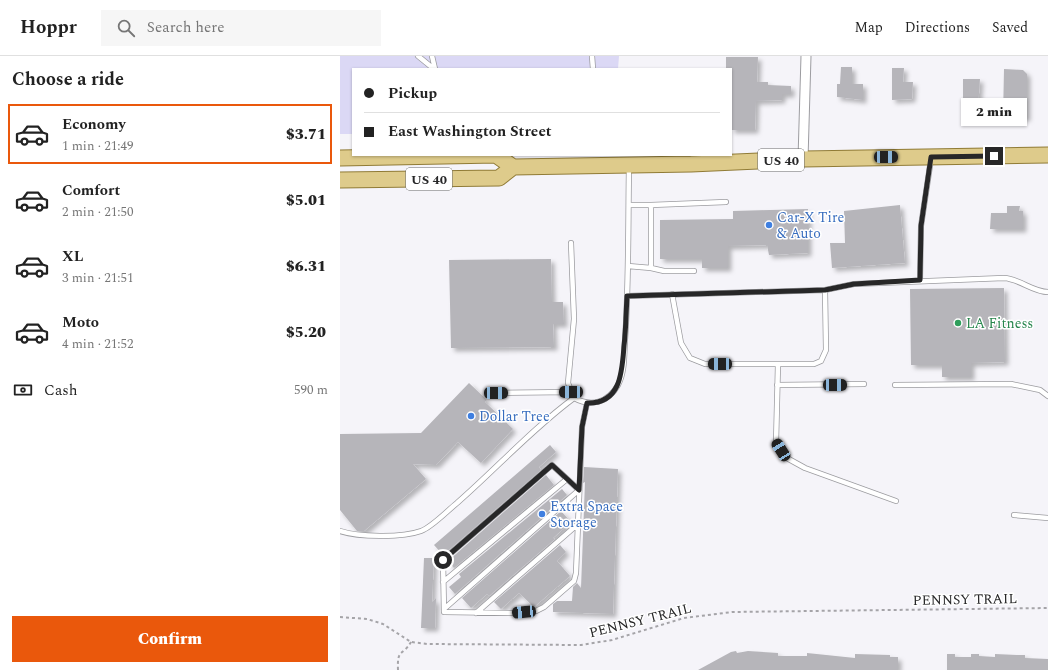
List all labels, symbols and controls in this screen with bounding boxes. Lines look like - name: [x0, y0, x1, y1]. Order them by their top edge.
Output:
- search box: [101, 10, 381, 46]
- text: Hoppr: [20, 13, 77, 42]
- text: Search here: [147, 16, 225, 39]
- icon: search: [115, 17, 137, 39]
- text: Map: [855, 17, 883, 38]
- text: Directions: [905, 17, 970, 38]
- text: Saved: [992, 17, 1028, 38]
- text: Choose a ride: [12, 66, 124, 93]
- text: Pickup: [388, 82, 437, 105]
- callout: 2 min: [961, 98, 1027, 126]
- text: 2 min: [976, 102, 1012, 122]
- text: Economy: [62, 113, 126, 136]
- icon: car: [14, 116, 50, 152]
- text: East Washington Street: [388, 120, 552, 143]
- text: $3.71: [286, 123, 326, 146]
- text: 1 min · 21:49: [62, 136, 134, 156]
- route end: [985, 147, 1003, 165]
- road number: US 40: [758, 149, 804, 171]
- car: [874, 151, 898, 163]
- road number: US 40: [406, 168, 452, 190]
- text: Comfort: [62, 179, 120, 202]
- icon: car: [14, 182, 50, 218]
- text: $5.01: [286, 189, 326, 212]
- text: 2 min · 21:50: [62, 202, 134, 222]
- place label: Car-X Tire & Auto: [777, 207, 844, 244]
- marker: Car-X Tire & Auto: [764, 220, 774, 230]
- text: XL: [62, 245, 83, 268]
- icon: car: [14, 248, 50, 284]
- text: $6.31: [286, 255, 326, 278]
- text: 3 min · 21:51: [62, 268, 134, 288]
- text: Moto: [62, 311, 99, 334]
- place label: LA Fitness: [966, 313, 1033, 334]
- icon: car: [14, 314, 50, 350]
- marker: LA Fitness: [953, 318, 963, 328]
- text: $5.20: [286, 321, 326, 344]
- text: 4 min · 21:52: [62, 334, 134, 354]
- car: [708, 358, 732, 370]
- icon: cash: [12, 379, 34, 401]
- text: Cash: [44, 379, 77, 402]
- car: [823, 379, 847, 391]
- text: 590 m: [294, 380, 328, 400]
- car: [559, 386, 583, 398]
- car: [484, 387, 508, 399]
- place label: Dollar Tree: [479, 406, 550, 427]
- marker: Dollar Tree: [466, 411, 476, 421]
- car: [770, 437, 792, 463]
- place label: Extra Space Storage: [550, 496, 623, 533]
- marker: Extra Space Storage: [537, 509, 547, 519]
- route start: [434, 551, 452, 569]
- street label: PENNSY TRAIL: [913, 588, 1018, 611]
- street label: PENNSY TRAIL: [587, 598, 693, 643]
- car: [512, 605, 536, 619]
- button: Confirm: [12, 616, 328, 662]

